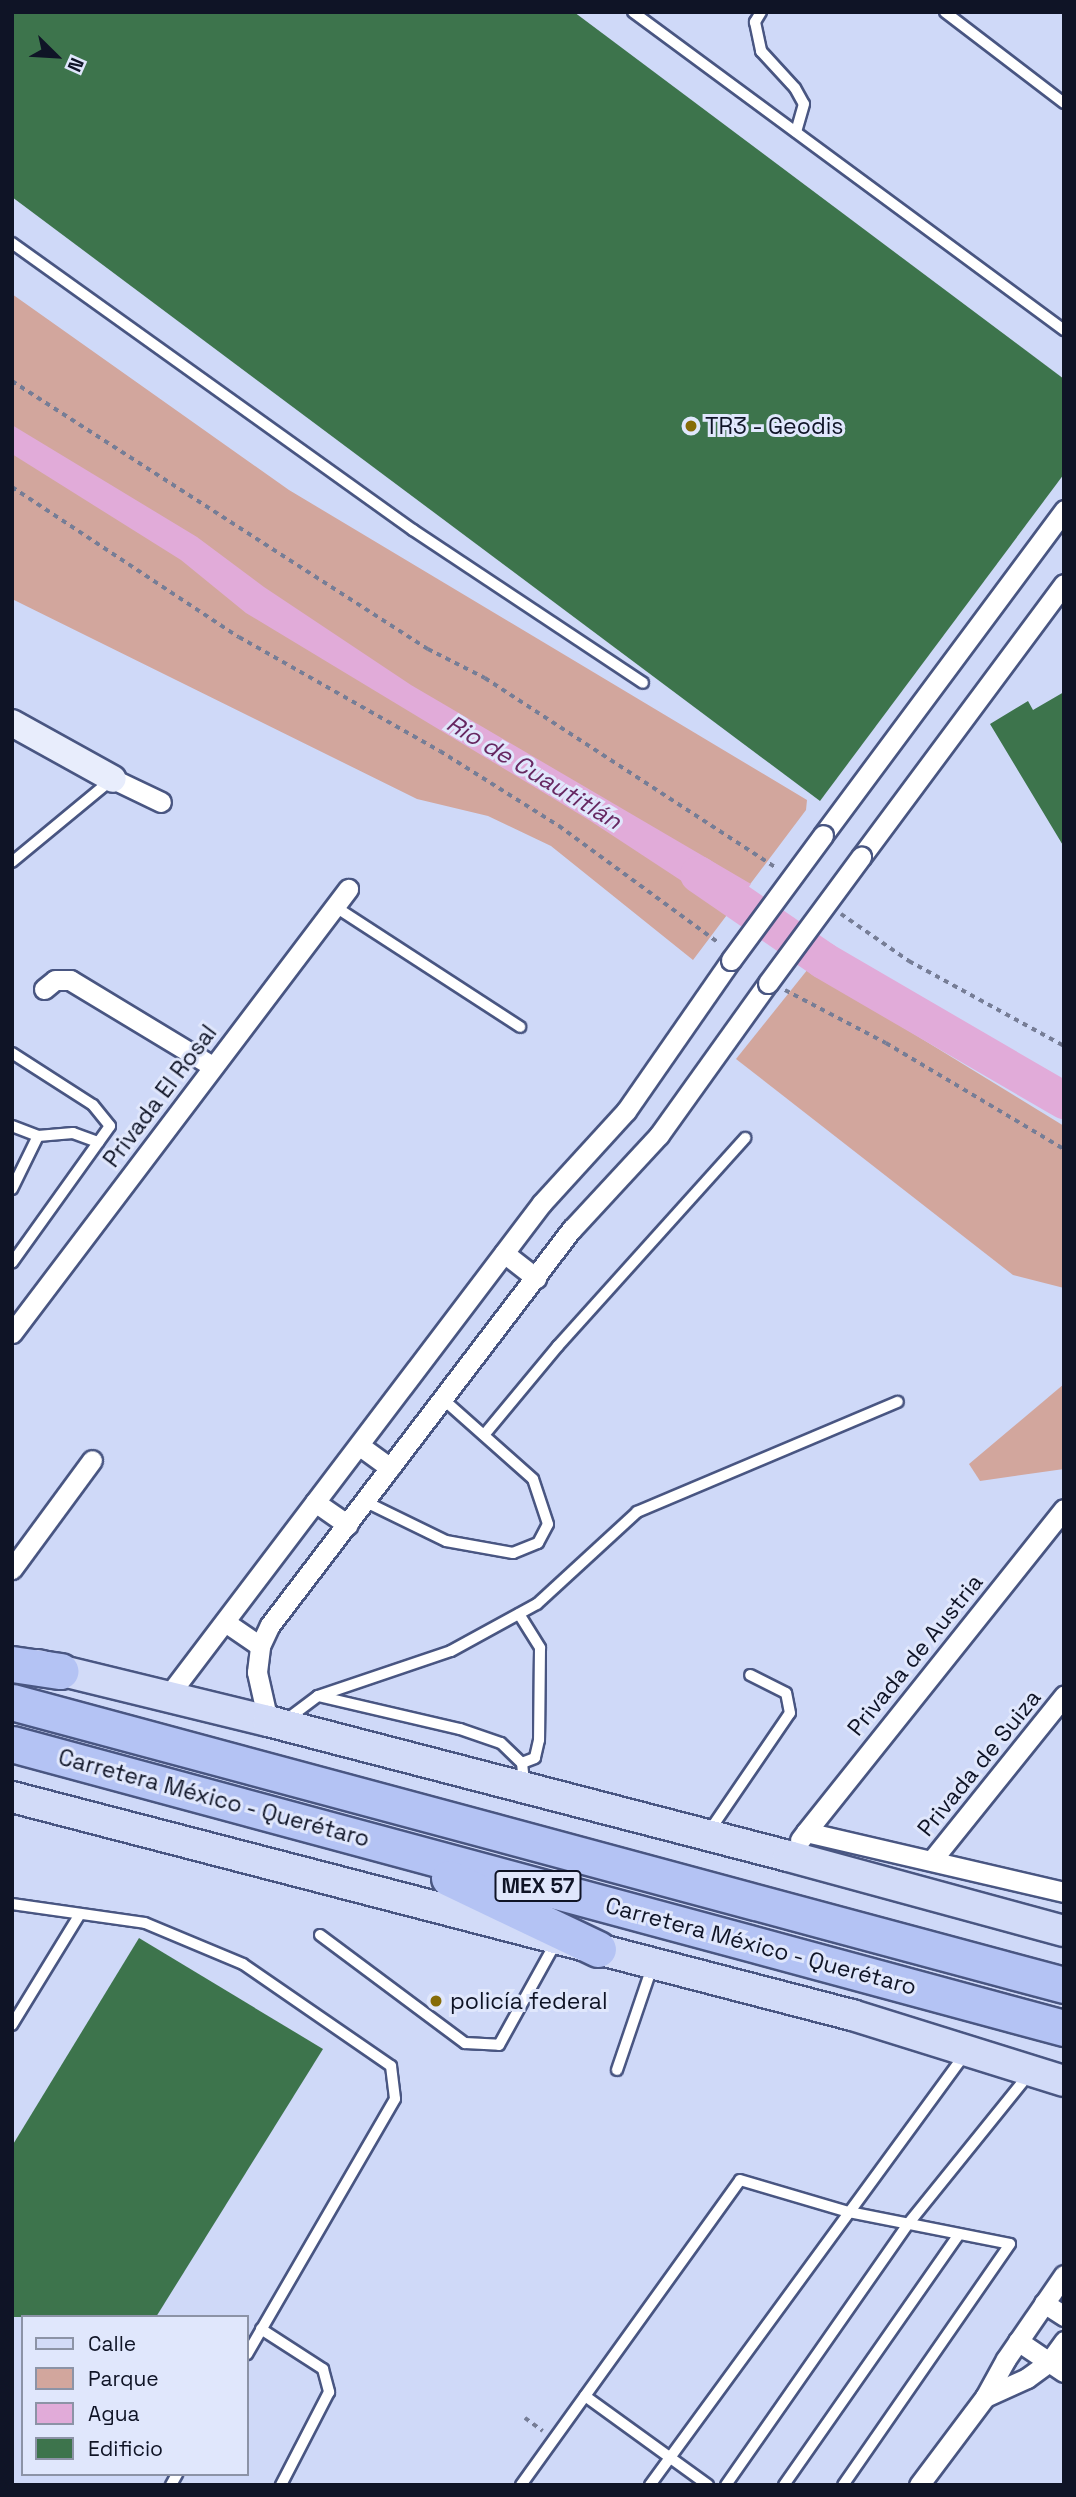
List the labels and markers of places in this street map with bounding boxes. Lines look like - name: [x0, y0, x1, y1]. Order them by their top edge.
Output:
- place label: TR3 - Geodis: [705, 412, 845, 440]
- marker: TR3 - Geodis: [683, 418, 699, 434]
- place label: policía federal: [450, 1987, 608, 2015]
- marker: policía federal: [428, 1993, 444, 2009]

